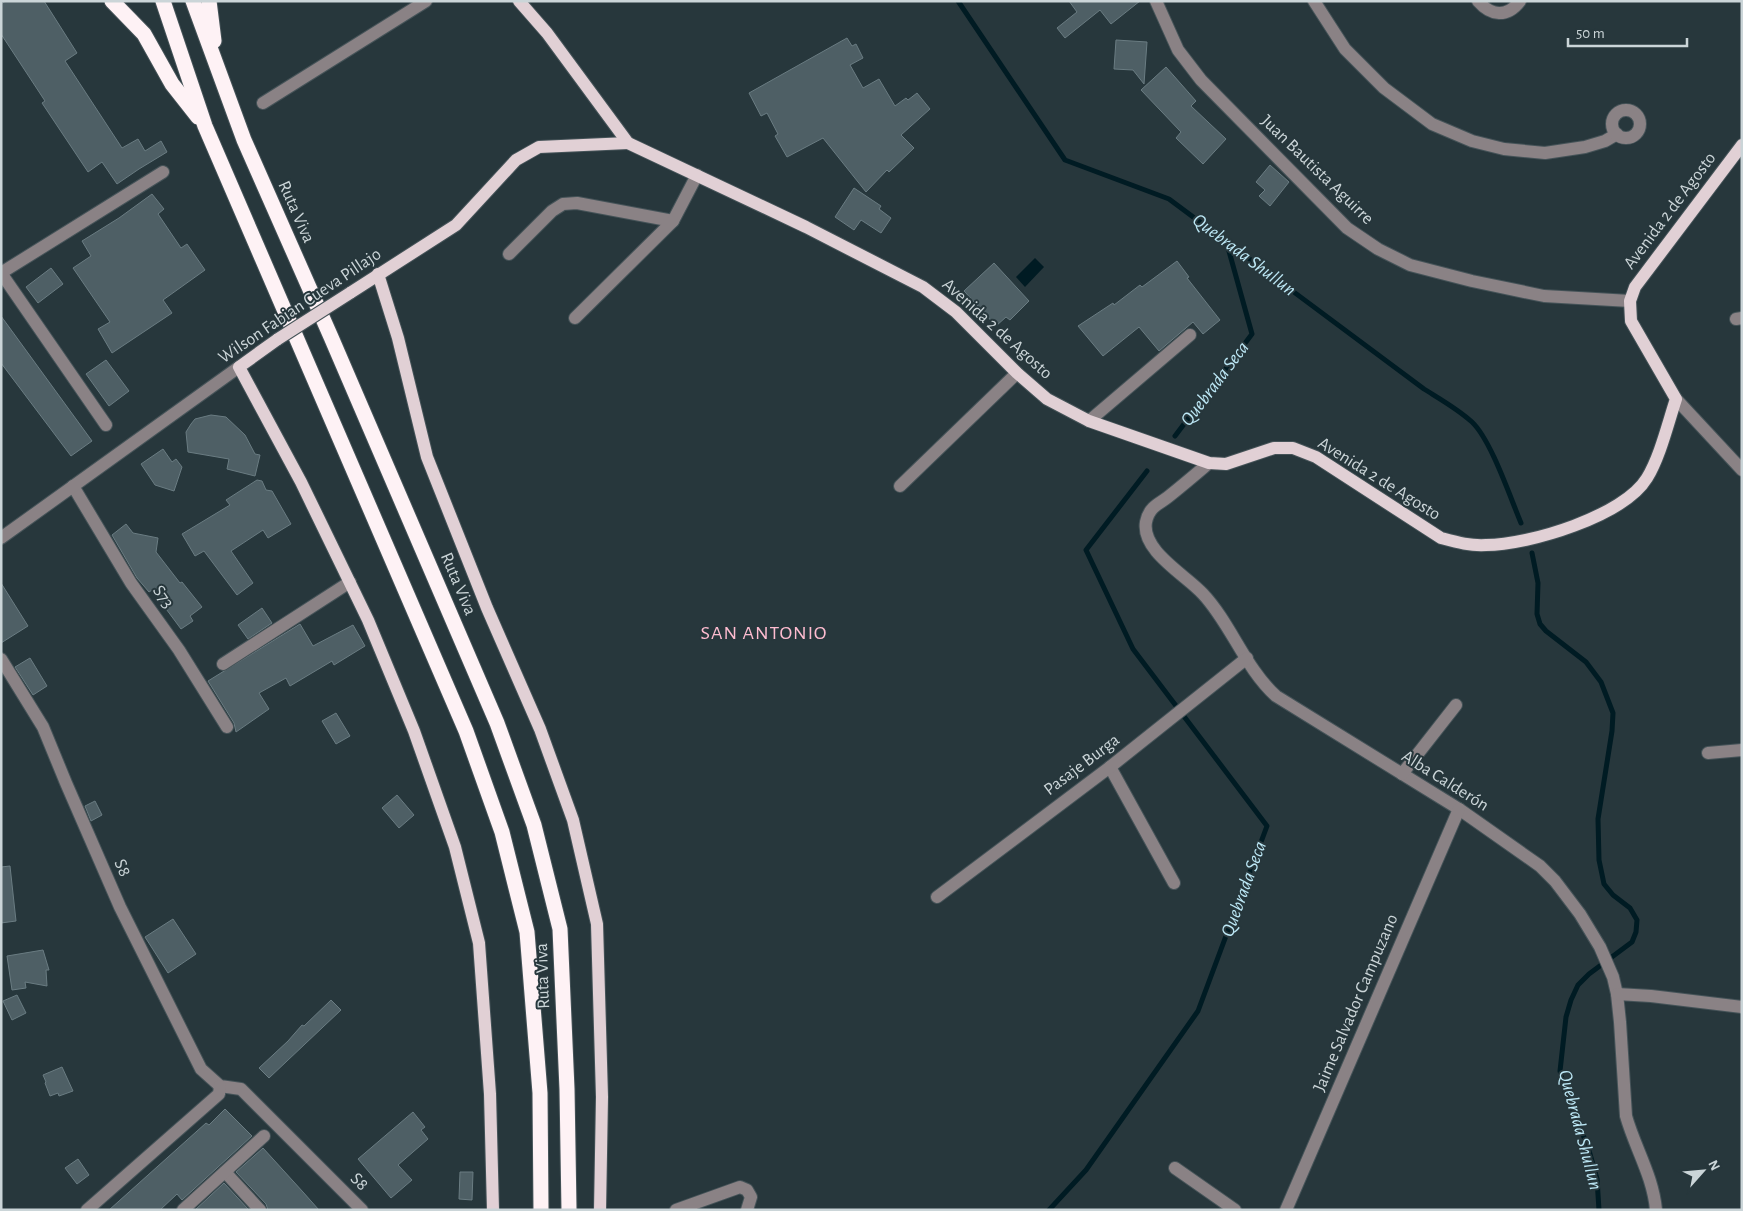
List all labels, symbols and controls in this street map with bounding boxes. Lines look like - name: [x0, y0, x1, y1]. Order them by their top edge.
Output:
- scale bar: [1568, 15, 1687, 47]
- text: 50 m: [1576, 26, 1605, 41]
- street label: Juan Bautista Aguirre: [1257, 112, 1377, 228]
- street label: Avenida 2 de Agosto: [1620, 149, 1720, 273]
- street label: Ruta Viva: [274, 178, 318, 246]
- water label: Quebrada Shullun: [1189, 210, 1299, 300]
- street label: Wilson Fabian Cueva Pillajo: [215, 245, 385, 367]
- street label: Avenida 2 de Agosto: [939, 275, 1055, 383]
- water label: Quebrada Seca: [1177, 338, 1253, 430]
- street label: Avenida 2 de Agosto: [1315, 434, 1444, 524]
- street label: Ruta Viva: [437, 550, 479, 618]
- street label: S73: [149, 582, 177, 612]
- district label: SAN ANTONIO: [701, 623, 827, 643]
- street label: Pasaje Burga: [1041, 731, 1123, 799]
- street label: Alba Calderón: [1398, 747, 1492, 815]
- water label: Quebrada Seca: [1218, 839, 1270, 939]
- street label: S8: [110, 857, 134, 879]
- street label: Jaime Salvador Campuzano: [1310, 912, 1402, 1094]
- street label: Ruta Viva: [533, 943, 553, 1009]
- water label: Quebrada Shullun: [1555, 1068, 1605, 1192]
- north arrow: [1678, 1146, 1728, 1196]
- text: N: [1705, 1158, 1722, 1173]
- street label: S8: [347, 1170, 371, 1194]

